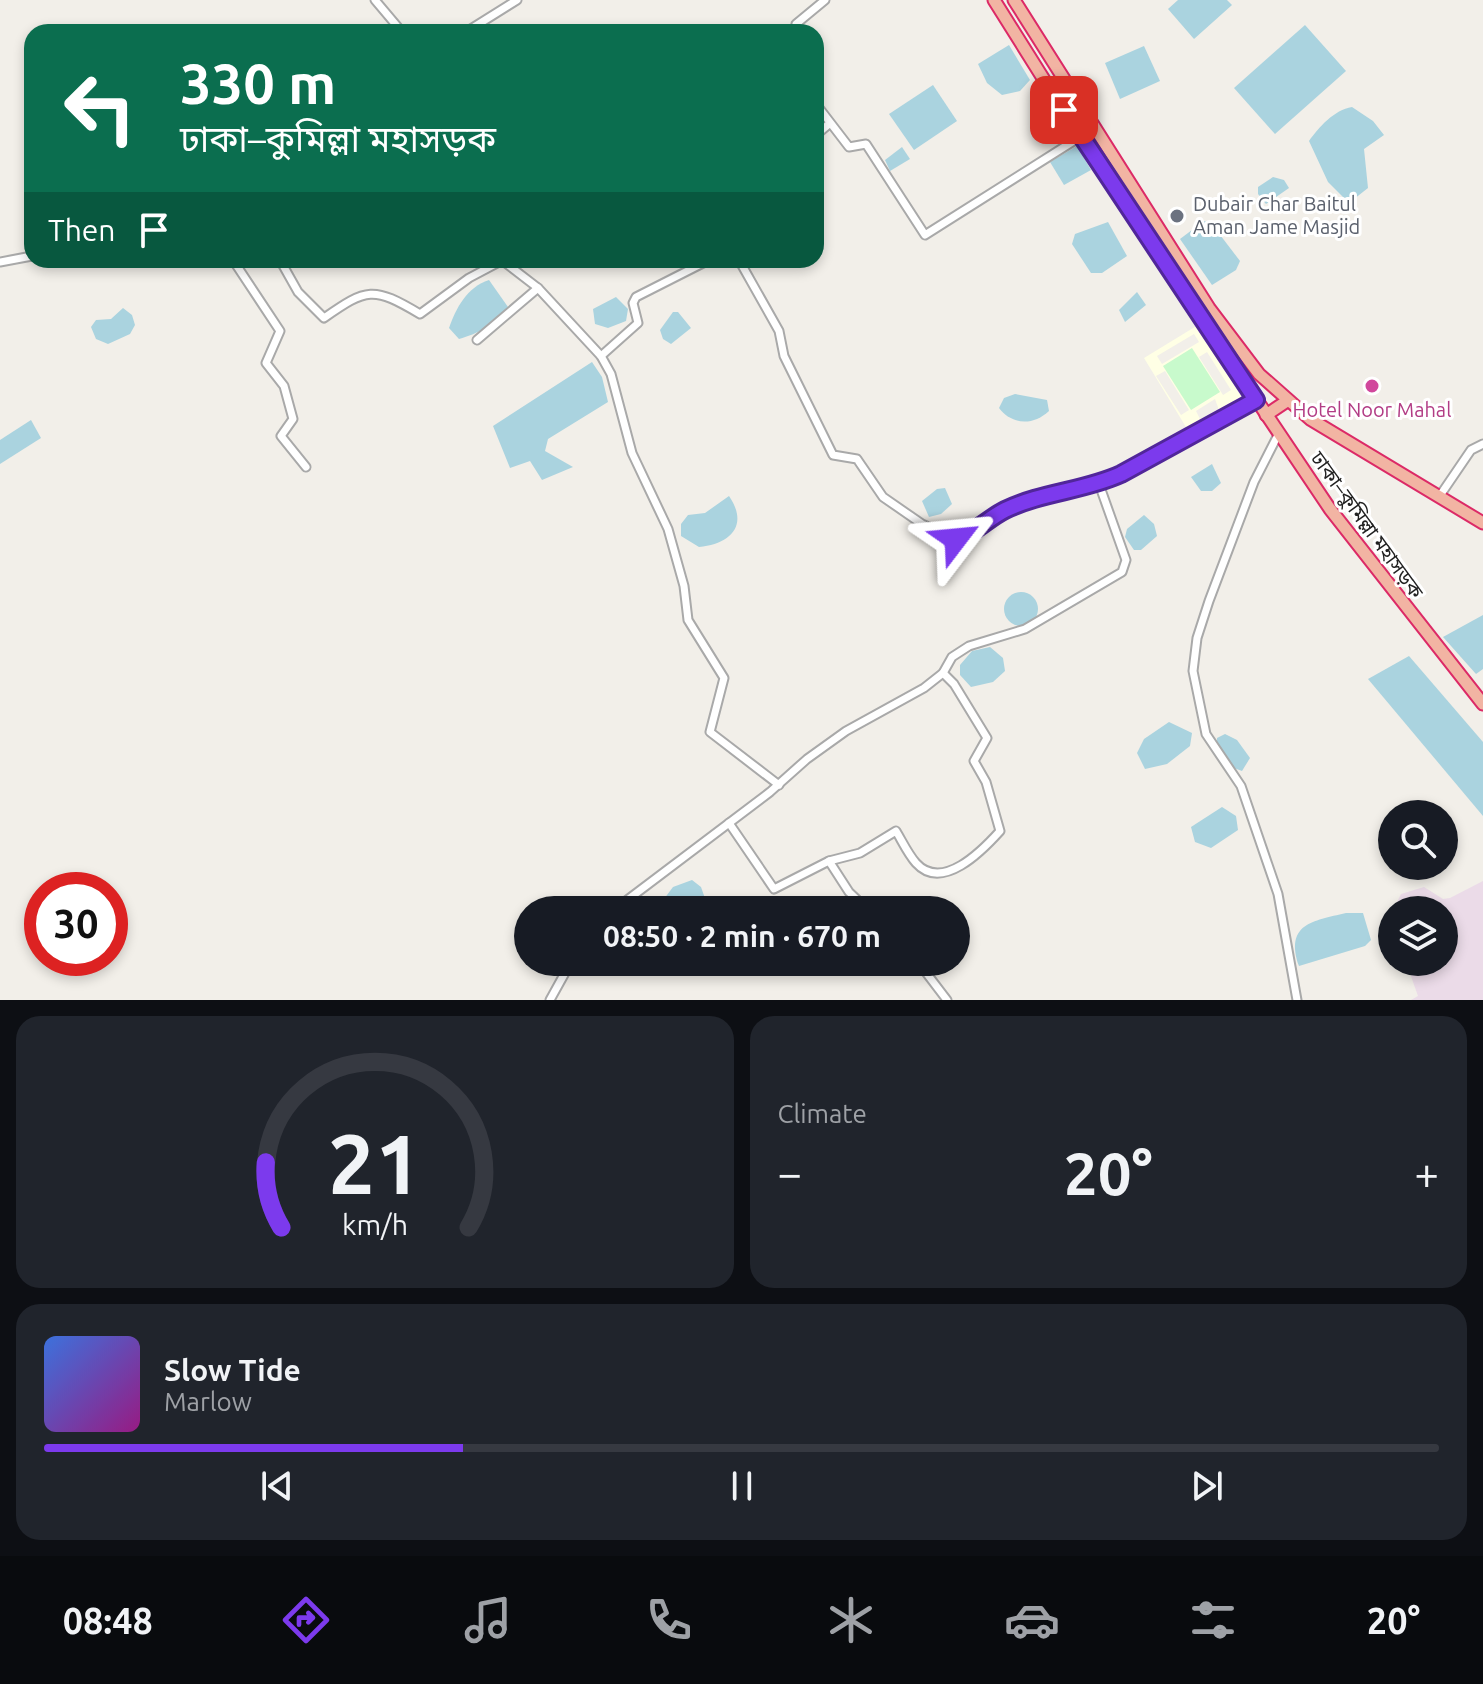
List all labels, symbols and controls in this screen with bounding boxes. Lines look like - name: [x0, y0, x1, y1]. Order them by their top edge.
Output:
- text: 330 m: [180, 52, 336, 115]
- icon: left: [48, 56, 152, 160]
- pin: [1030, 76, 1098, 144]
- icon: arrive: [1042, 88, 1086, 132]
- text: ঢাকা–কুমিল্লা মহাসড়ক: [180, 118, 496, 159]
- place label: Dubair Char Baitul Aman Jame Masjid: [1193, 192, 1360, 238]
- marker: Dubair Char Baitul Aman Jame Masjid: [1168, 207, 1186, 225]
- icon: arrive: [132, 208, 176, 252]
- text: Then: [48, 213, 116, 247]
- marker: Hotel Noor Mahal: [1363, 377, 1381, 395]
- place label: Hotel Noor Mahal: [1293, 398, 1451, 421]
- street label: ঢাকা–কুমিল্লা মহাসড়ক: [1305, 446, 1429, 604]
- position arrow: [914, 497, 998, 581]
- map controls: [1378, 800, 1458, 976]
- button: search: [1378, 800, 1458, 880]
- speed limit sign: 30: [24, 872, 128, 976]
- button: layers: [1378, 896, 1458, 976]
- text: 08:50 · 2 min · 670 m: [603, 919, 881, 953]
- text: Climate: [778, 1099, 867, 1128]
- text: 21: [328, 1116, 422, 1210]
- text: 20°: [1064, 1139, 1153, 1206]
- text: −: [778, 1148, 802, 1197]
- text: +: [1414, 1148, 1439, 1197]
- text: km/h: [342, 1208, 408, 1240]
- text: Slow Tide: [164, 1353, 301, 1387]
- text: Marlow: [164, 1387, 252, 1416]
- icon: previous: [255, 1464, 299, 1508]
- icon: pause: [720, 1464, 764, 1508]
- icon: next: [1185, 1464, 1229, 1508]
- icon: directions: [278, 1592, 334, 1648]
- icon: music: [460, 1592, 516, 1648]
- icon: phone: [641, 1592, 697, 1648]
- icon: climate: [823, 1592, 879, 1648]
- icon: car: [1004, 1592, 1060, 1648]
- icon: filters: [1185, 1592, 1241, 1648]
- text: 08:48: [63, 1600, 153, 1641]
- text: 20°: [1367, 1600, 1420, 1641]

